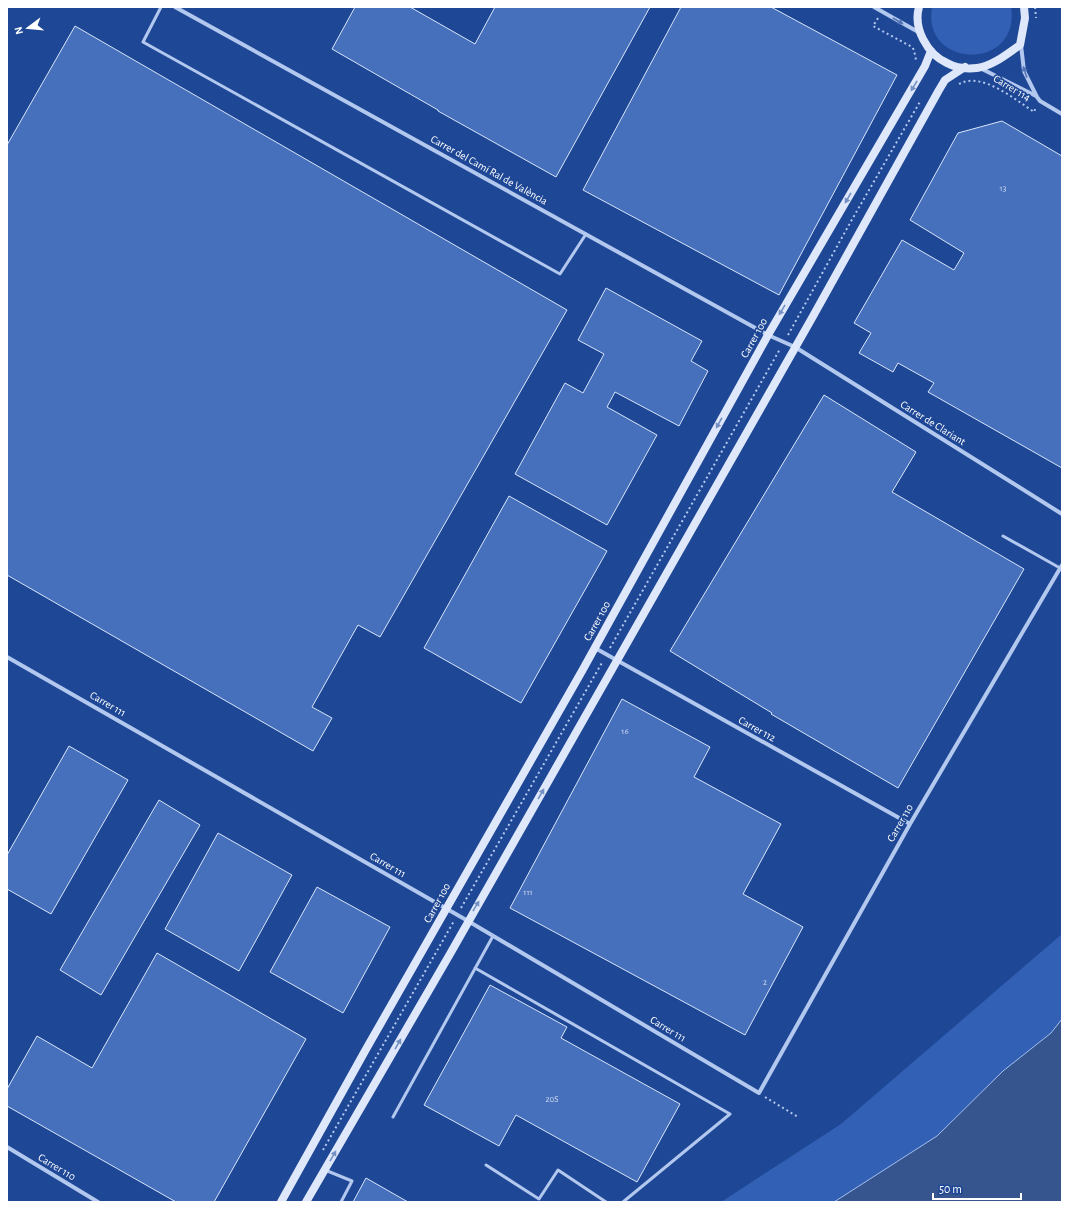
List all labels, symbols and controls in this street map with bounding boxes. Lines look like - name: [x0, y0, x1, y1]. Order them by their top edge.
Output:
- north arrow: [8, 8, 48, 48]
- one-way arrow: [892, 17, 904, 24]
- text: N: [13, 25, 25, 36]
- one-way arrow: [1022, 65, 1028, 77]
- street label: Carrer 114: [992, 73, 1032, 103]
- one-way arrow: [911, 80, 918, 92]
- street label: Carrer del Camí Ral de València: [429, 133, 549, 207]
- house number: 13: [1000, 184, 1007, 193]
- one-way arrow: [845, 192, 852, 204]
- one-way arrow: [779, 304, 786, 316]
- street label: Carrer 100: [739, 316, 769, 360]
- street label: Carrer de Clariant: [898, 399, 968, 448]
- one-way arrow: [716, 417, 722, 429]
- street label: Carrer 100: [582, 599, 612, 643]
- street label: Carrer 111: [88, 689, 128, 719]
- street label: Carrer 112: [736, 714, 778, 744]
- house number: 16: [621, 727, 629, 736]
- one-way arrow: [537, 788, 544, 800]
- street label: Carrer 110: [885, 802, 915, 844]
- street label: Carrer 111: [368, 850, 408, 880]
- street label: Carrer 100: [422, 881, 452, 925]
- house number: 111: [523, 888, 533, 897]
- one-way arrow: [473, 900, 480, 912]
- house number: 2: [763, 978, 767, 987]
- street label: Carrer 111: [648, 1014, 688, 1044]
- one-way arrow: [395, 1038, 402, 1050]
- house number: 20S: [545, 1095, 559, 1104]
- one-way arrow: [329, 1151, 337, 1161]
- street label: Carrer 110: [36, 1152, 78, 1183]
- scale bar: [933, 1175, 1021, 1201]
- text: 50 m: [939, 1183, 962, 1195]

